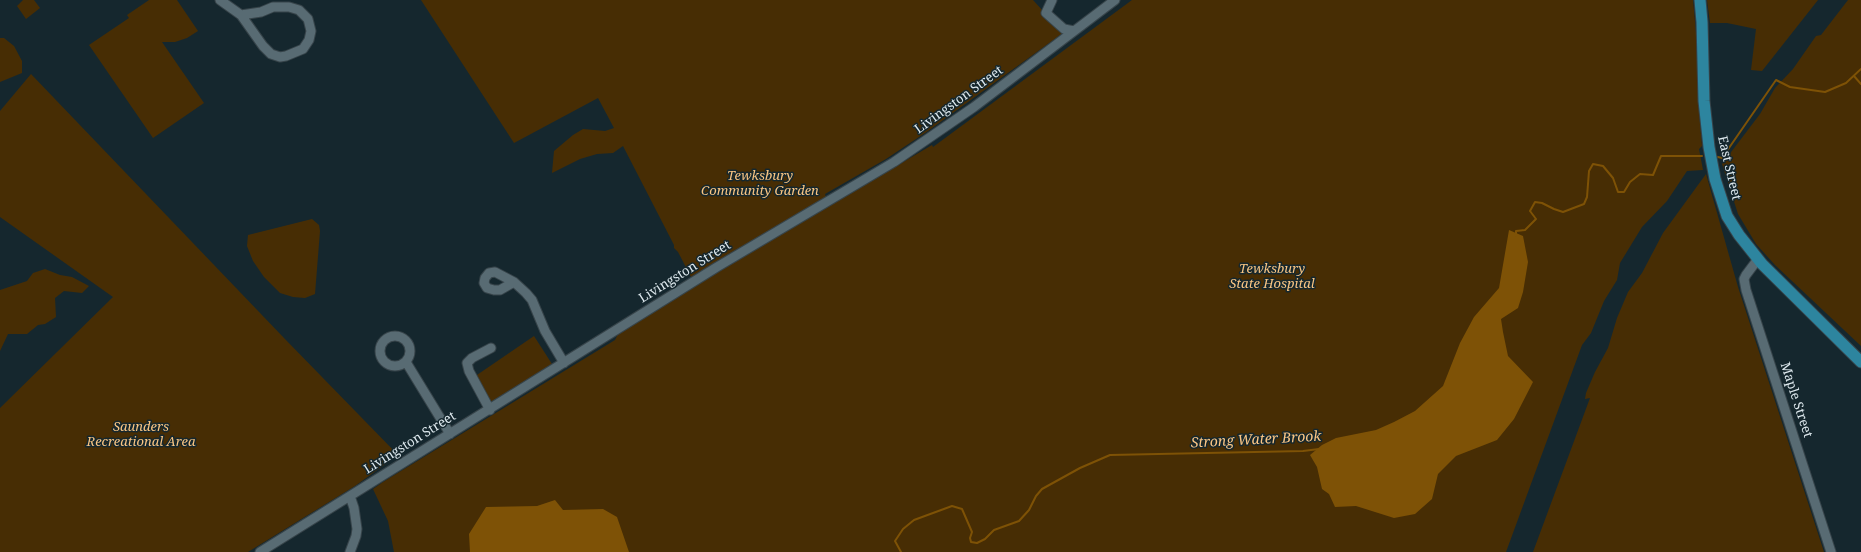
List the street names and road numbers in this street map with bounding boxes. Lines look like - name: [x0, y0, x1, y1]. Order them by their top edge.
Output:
- street label: Livingston Street: [912, 63, 1006, 137]
- street label: East Street: [1714, 134, 1744, 202]
- street label: Livingston Street: [636, 237, 734, 307]
- street label: Maple Street: [1777, 360, 1815, 440]
- street label: Livingston Street: [361, 408, 459, 478]

